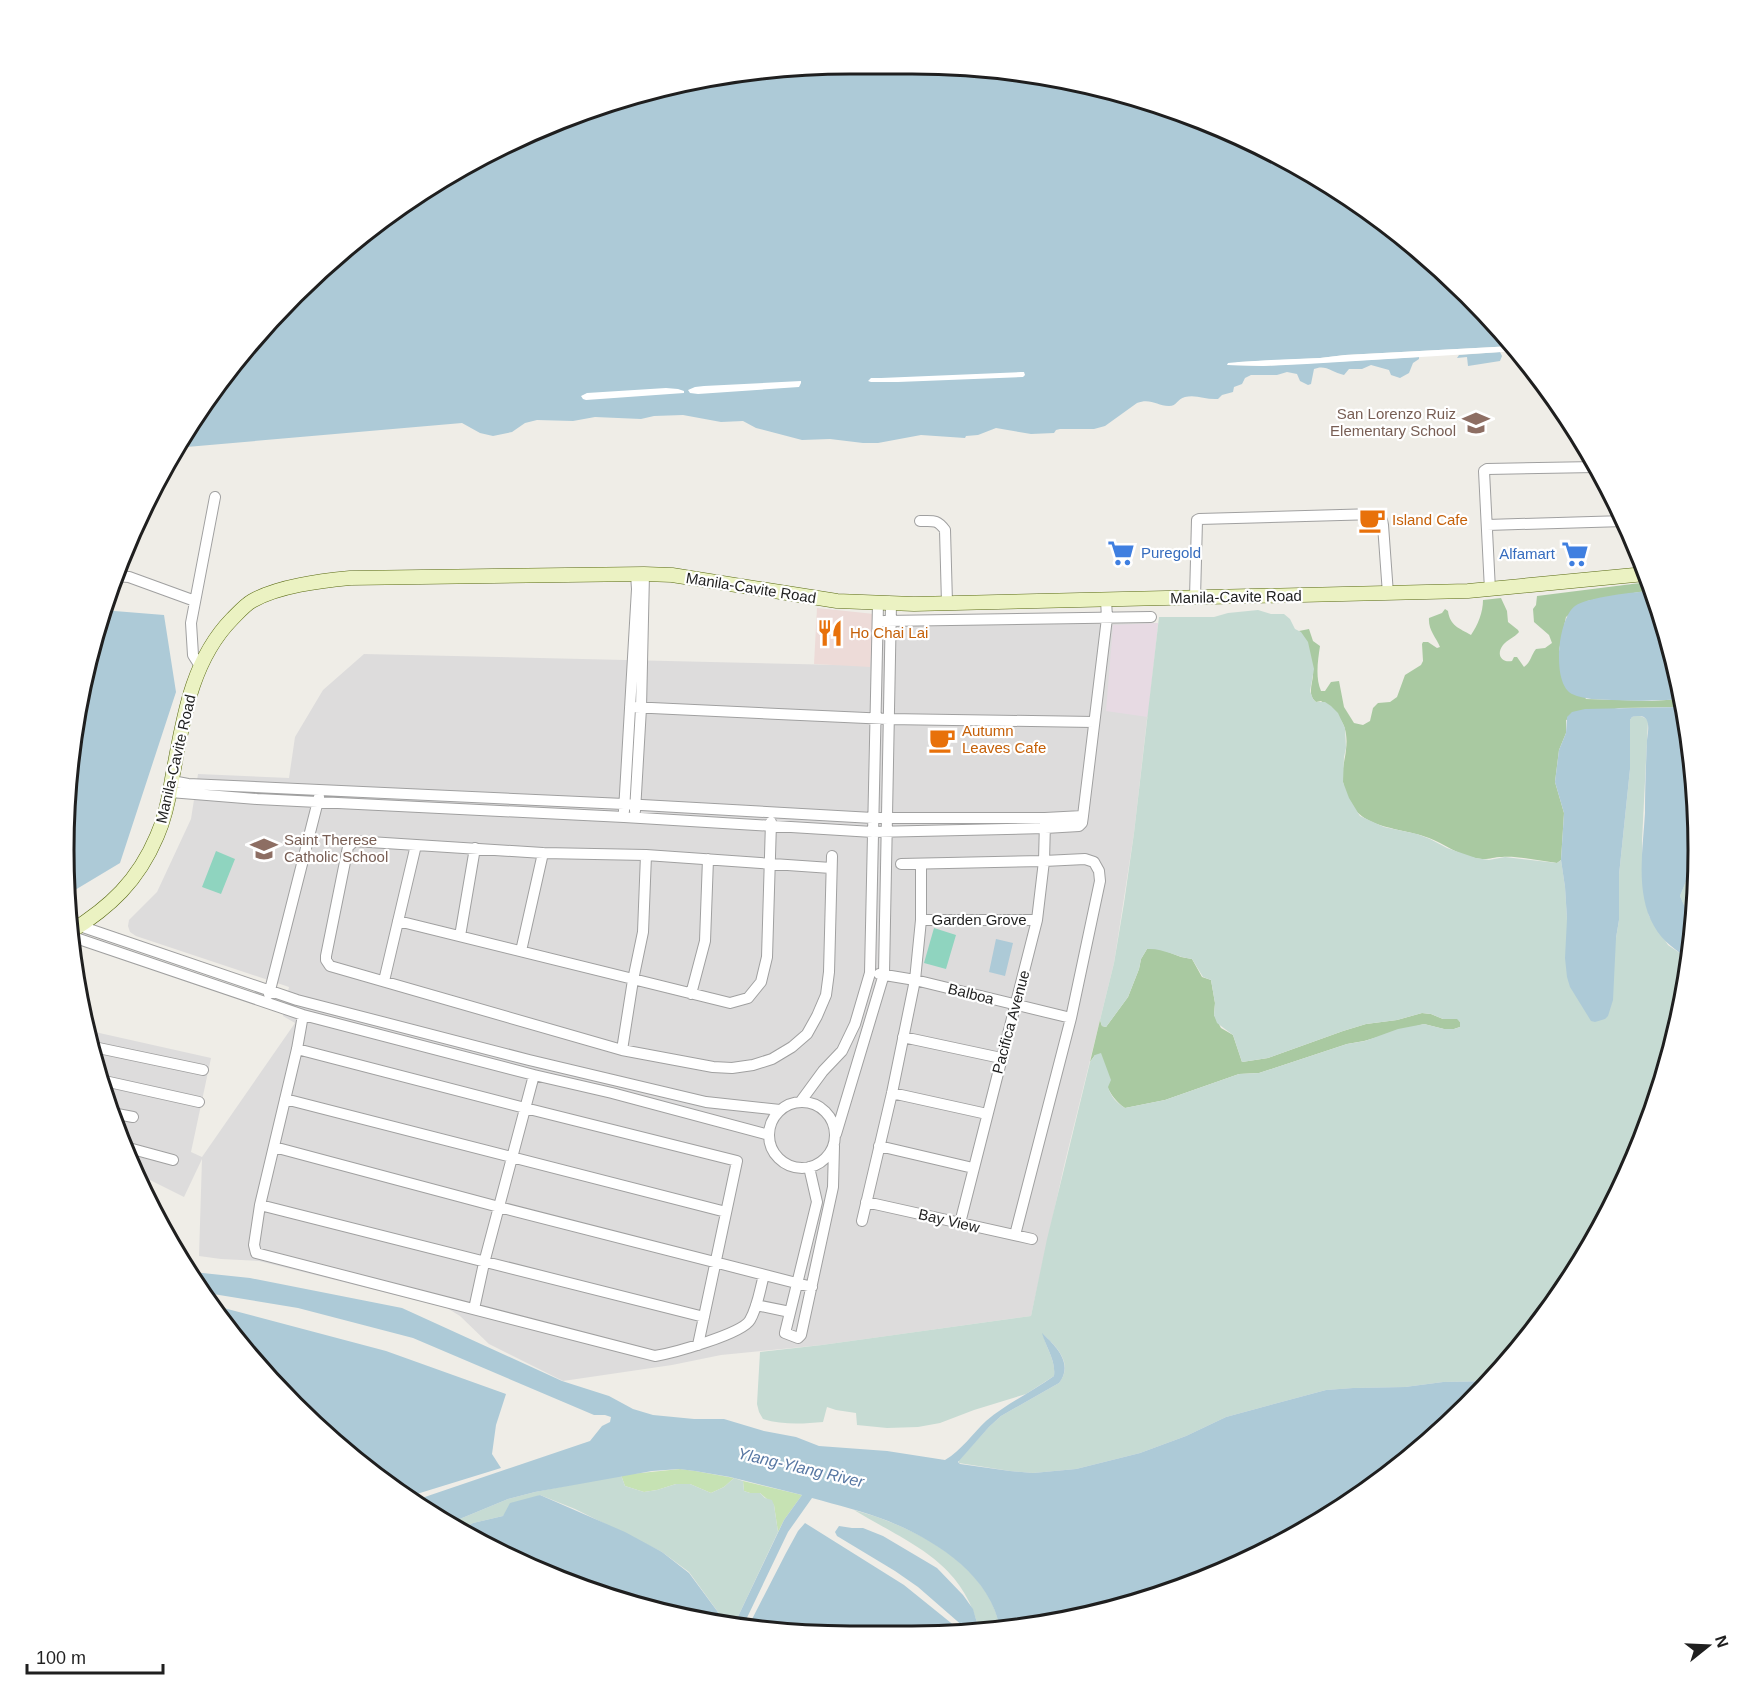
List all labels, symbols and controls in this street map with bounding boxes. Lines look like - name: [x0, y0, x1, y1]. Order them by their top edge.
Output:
- place label: San Lorenzo Ruiz Elementary School: [1330, 405, 1456, 439]
- school or university icon: San Lorenzo Ruiz Elementary School: [1461, 408, 1491, 438]
- cafe icon: Island Cafe: [1357, 505, 1387, 535]
- place label: Island Cafe: [1392, 511, 1468, 528]
- supermarket icon: Puregold: [1106, 538, 1136, 568]
- supermarket icon: Alfamart: [1560, 539, 1590, 569]
- place label: Puregold: [1141, 544, 1201, 561]
- place label: Alfamart: [1499, 545, 1556, 562]
- street label: Manila-Cavite Road: [685, 569, 817, 606]
- street label: Manila-Cavite Road: [1170, 587, 1302, 606]
- restaurant icon: Ho Chai Lai: [815, 618, 845, 648]
- place label: Ho Chai Lai: [850, 624, 928, 641]
- street label: Manila-Cavite Road: [152, 693, 199, 825]
- place label: Autumn Leaves Cafe: [962, 722, 1046, 756]
- cafe icon: Autumn Leaves Cafe: [927, 725, 957, 755]
- place label: Saint Therese Catholic School: [284, 831, 388, 865]
- school or university icon: Saint Therese Catholic School: [249, 834, 279, 864]
- street label: Garden Grove: [931, 911, 1027, 928]
- street label: Pacifica Avenue: [989, 968, 1033, 1075]
- street label: Balboa: [946, 980, 996, 1008]
- street label: Bay View: [917, 1205, 982, 1236]
- water label: Ylang-Ylang River: [736, 1445, 866, 1490]
- north arrow: [1678, 1616, 1738, 1676]
- text: N: [1712, 1633, 1732, 1650]
- scale bar: [27, 1637, 164, 1675]
- text: 100 m: [36, 1648, 86, 1668]

